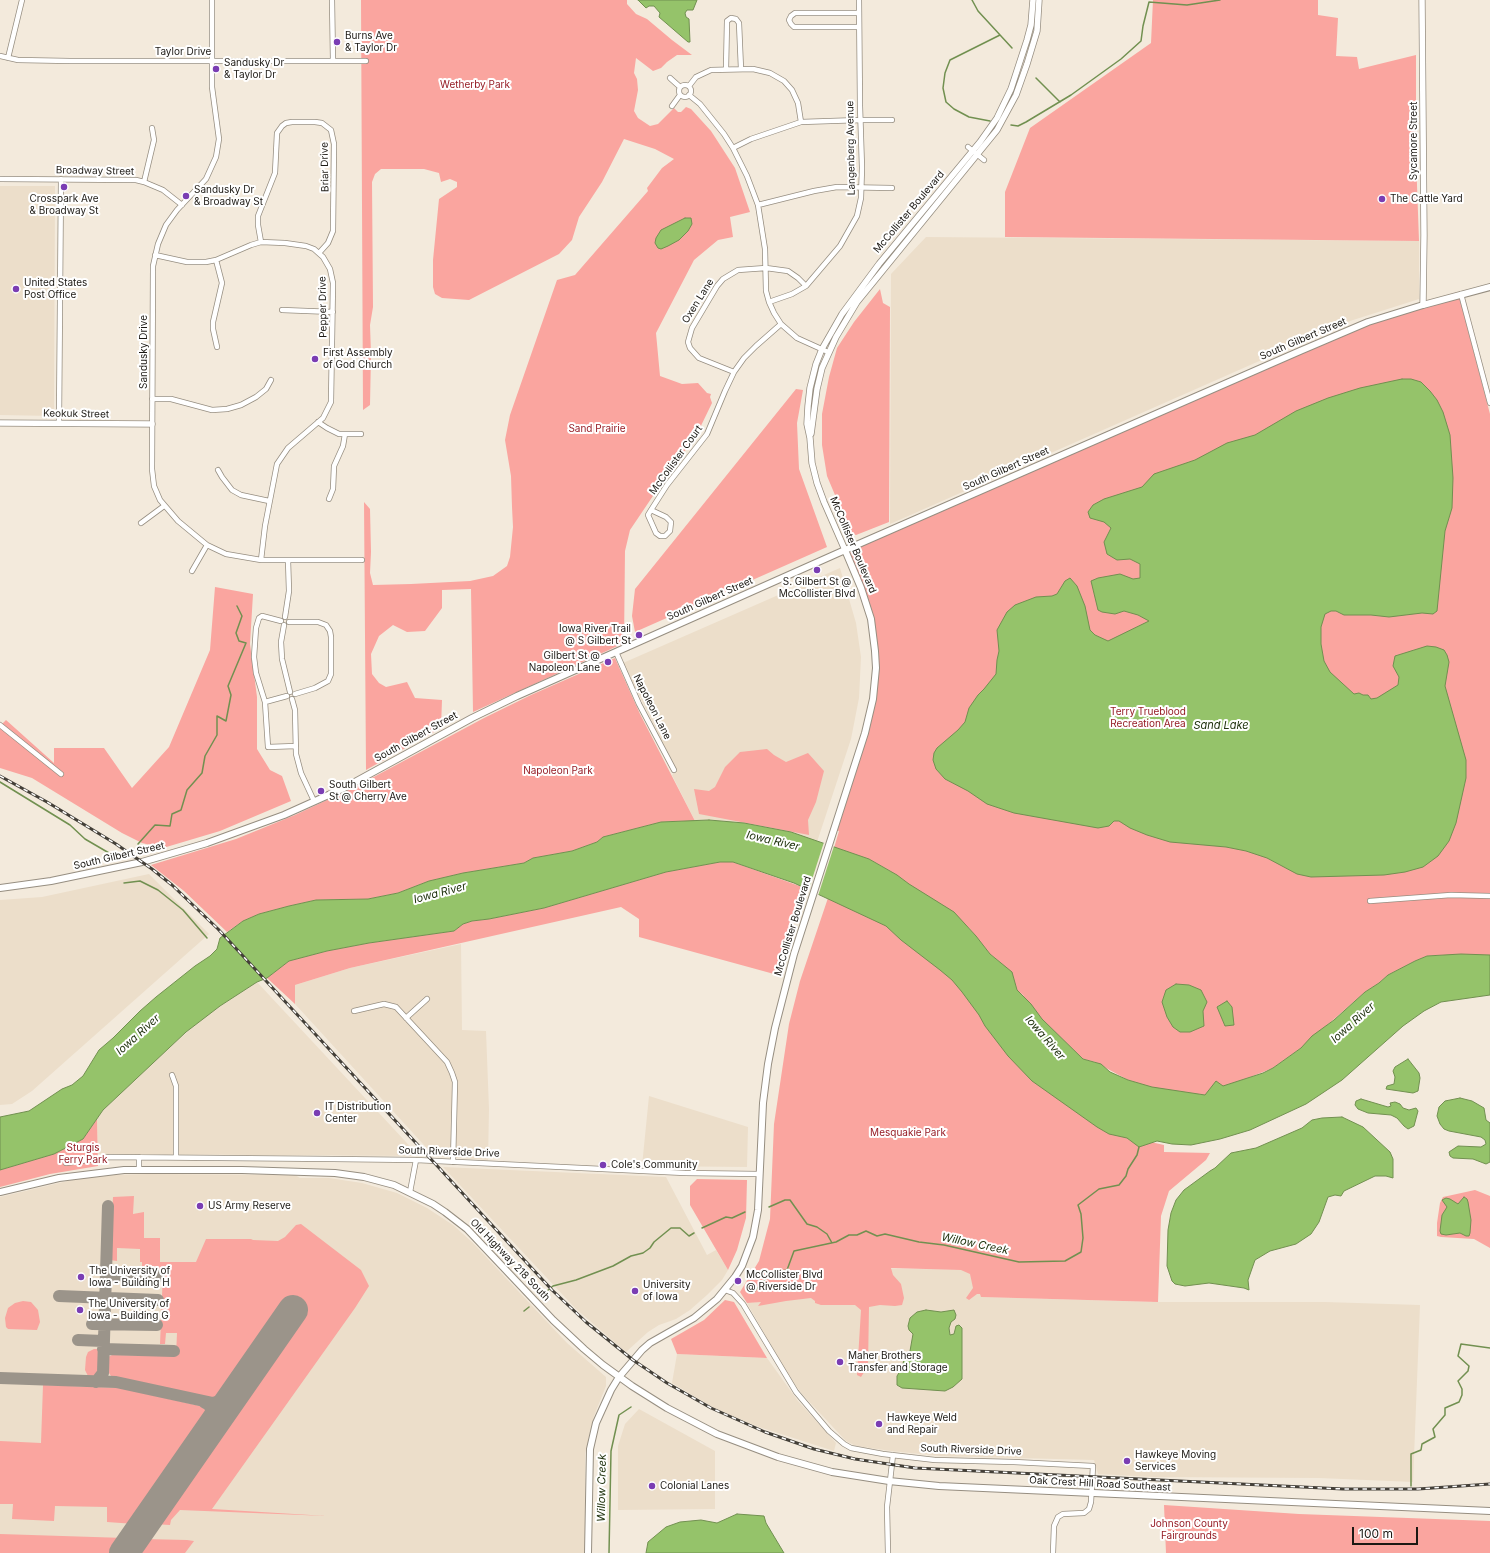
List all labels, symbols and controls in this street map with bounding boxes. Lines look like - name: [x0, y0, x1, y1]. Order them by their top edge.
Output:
- place label: Burns Ave & Taylor Dr: [345, 30, 397, 54]
- marker: Burns Ave & Taylor Dr: [332, 37, 342, 47]
- street label: Taylor Drive: [155, 46, 211, 58]
- place label: Sandusky Dr & Taylor Dr: [224, 57, 284, 80]
- marker: Sandusky Dr & Taylor Dr: [211, 64, 221, 74]
- park label: Wetherby Park: [440, 79, 510, 91]
- street label: Langenberg Avenue: [844, 101, 858, 195]
- street label: Sycamore Street: [1408, 102, 1420, 180]
- street label: Briar Drive: [319, 142, 331, 192]
- street label: Broadway Street: [56, 164, 134, 178]
- street label: McCollister Boulevard: [871, 168, 947, 256]
- marker: Crosspark Ave & Broadway St: [59, 182, 69, 192]
- place label: Sandusky Dr & Broadway St: [194, 184, 263, 208]
- marker: Sandusky Dr & Broadway St: [181, 191, 191, 201]
- place label: Crosspark Ave & Broadway St: [30, 193, 98, 216]
- place label: The Cattle Yard: [1390, 193, 1463, 205]
- marker: The Cattle Yard: [1377, 194, 1387, 204]
- street label: Pepper Drive: [316, 276, 330, 338]
- street label: Oxen Lane: [680, 276, 716, 326]
- place label: United States Post Office: [24, 277, 87, 300]
- marker: United States Post Office: [11, 284, 21, 294]
- street label: Sandusky Drive: [138, 315, 150, 389]
- street label: South Gilbert Street: [1258, 315, 1348, 363]
- place label: First Assembly of God Church: [323, 347, 393, 370]
- marker: First Assembly of God Church: [310, 354, 320, 364]
- street label: Keokuk Street: [43, 407, 109, 421]
- park label: Sand Prairie: [568, 423, 626, 435]
- street label: McCollister Court: [647, 423, 705, 497]
- street label: South Gilbert Street: [961, 445, 1051, 493]
- street label: McCollister Boulevard: [827, 495, 879, 595]
- marker: S. Gilbert St @ McCollister Blvd: [812, 565, 822, 575]
- street label: South Gilbert Street: [665, 575, 755, 623]
- place label: S. Gilbert St @ McCollister Blvd: [779, 576, 855, 600]
- place label: Iowa River Trail @ S Gilbert St: [559, 623, 631, 646]
- marker: Iowa River Trail @ S Gilbert St: [634, 630, 644, 640]
- place label: Gilbert St @ Napoleon Lane: [529, 650, 600, 674]
- marker: Gilbert St @ Napoleon Lane: [603, 657, 613, 667]
- street label: Napoleon Lane: [630, 673, 674, 741]
- park label: Terry Trueblood Recreation Area: [1110, 706, 1186, 730]
- street label: South Gilbert Street: [373, 709, 459, 765]
- water label: Sand Lake: [1193, 719, 1249, 733]
- park label: Napoleon Park: [523, 765, 593, 777]
- place label: South Gilbert St @ Cherry Ave: [329, 779, 407, 802]
- marker: South Gilbert St @ Cherry Ave: [316, 786, 326, 796]
- water label: Iowa River: [745, 828, 801, 854]
- street label: South Gilbert Street: [72, 840, 166, 872]
- street label: McCollister Boulevard: [772, 875, 814, 977]
- water label: Iowa River: [412, 880, 468, 906]
- water label: Iowa River: [1328, 1000, 1378, 1046]
- water label: Iowa River: [113, 1012, 163, 1058]
- water label: Iowa River: [1022, 1013, 1068, 1063]
- place label: IT Distribution Center: [325, 1101, 391, 1124]
- marker: IT Distribution Center: [312, 1108, 322, 1118]
- park label: Mesquakie Park: [870, 1127, 946, 1139]
- park label: Sturgis Ferry Park: [58, 1142, 108, 1166]
- street label: South Riverside Drive: [398, 1144, 500, 1160]
- place label: Cole's Community: [611, 1159, 698, 1171]
- marker: Cole's Community: [598, 1160, 608, 1170]
- place label: US Army Reserve: [208, 1200, 291, 1212]
- marker: US Army Reserve: [195, 1201, 205, 1211]
- street label: Old Highway 218 South: [468, 1216, 552, 1304]
- water label: Willow Creek: [940, 1230, 1010, 1258]
- place label: The University of Iowa - Building H: [89, 1265, 170, 1288]
- place label: McCollister Blvd @ Riverside Dr: [746, 1269, 823, 1292]
- marker: The University of Iowa - Building H: [76, 1272, 86, 1282]
- marker: McCollister Blvd @ Riverside Dr: [733, 1276, 743, 1286]
- place label: University of Iowa: [643, 1279, 691, 1302]
- marker: University of Iowa: [630, 1286, 640, 1296]
- place label: The University of Iowa - Building G: [88, 1298, 169, 1322]
- marker: The University of Iowa - Building G: [75, 1305, 85, 1315]
- place label: Maher Brothers Transfer and Storage: [848, 1350, 948, 1374]
- marker: Maher Brothers Transfer and Storage: [835, 1357, 845, 1367]
- place label: Hawkeye Weld and Repair: [887, 1412, 957, 1436]
- marker: Hawkeye Weld and Repair: [874, 1419, 884, 1429]
- street label: South Riverside Drive: [920, 1442, 1022, 1458]
- place label: Hawkeye Moving Services: [1135, 1449, 1216, 1472]
- water label: Willow Creek: [595, 1454, 609, 1522]
- marker: Hawkeye Moving Services: [1122, 1456, 1132, 1466]
- street label: Oak Crest Hill Road Southeast: [1029, 1474, 1171, 1494]
- place label: Colonial Lanes: [660, 1480, 729, 1492]
- marker: Colonial Lanes: [647, 1481, 657, 1491]
- park label: Johnson County Fairgrounds: [1150, 1518, 1228, 1542]
- scale bar: [1354, 1519, 1420, 1545]
- text: 100 m: [1359, 1526, 1393, 1541]

